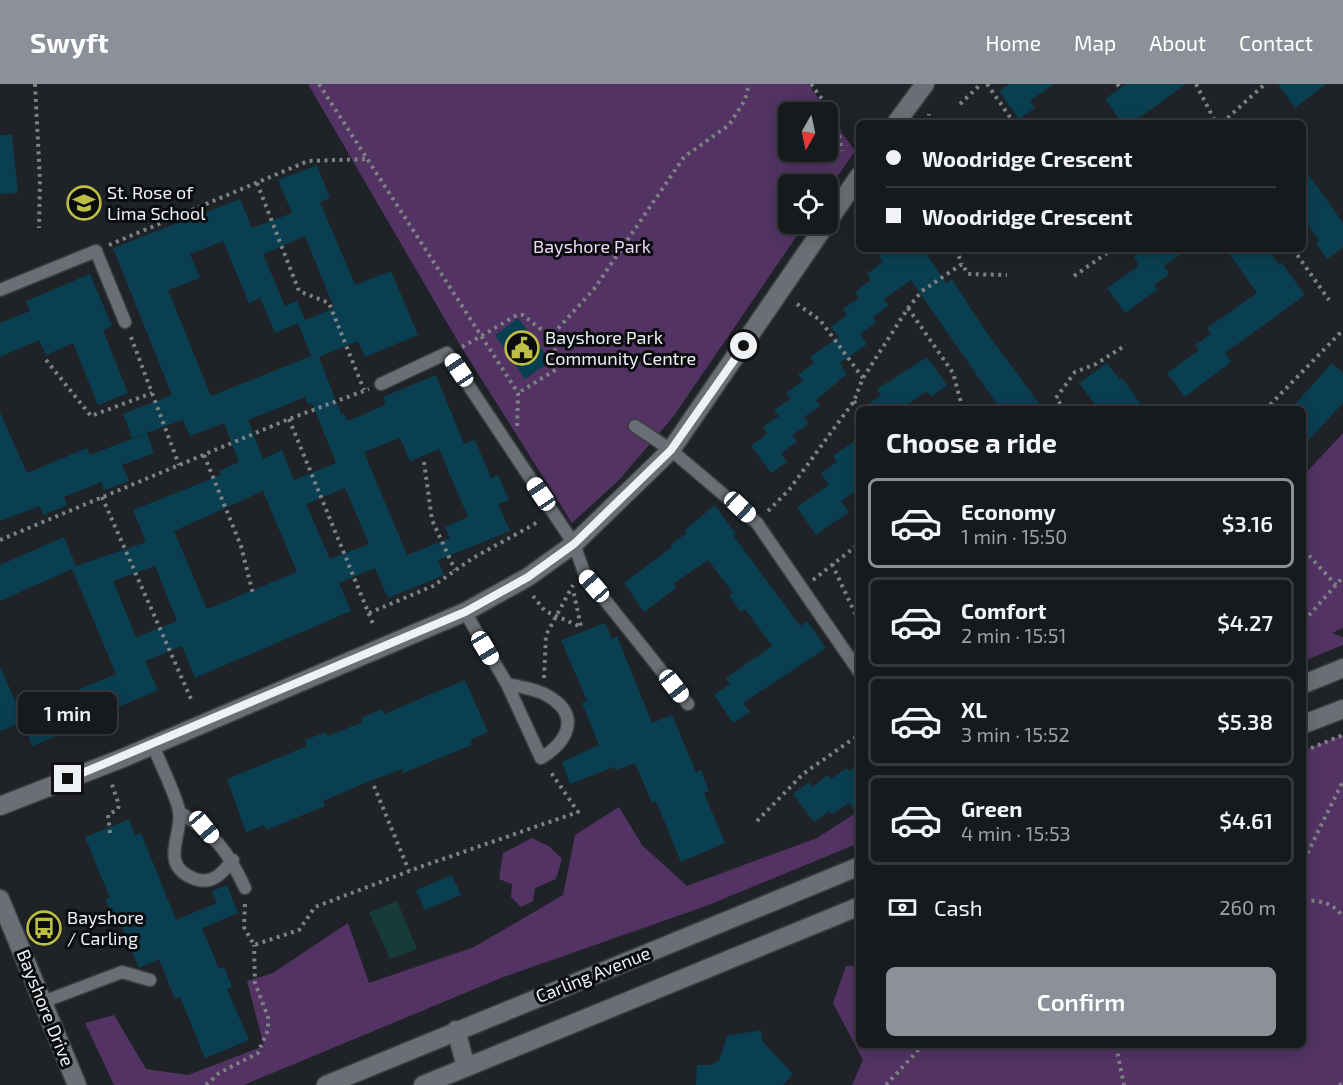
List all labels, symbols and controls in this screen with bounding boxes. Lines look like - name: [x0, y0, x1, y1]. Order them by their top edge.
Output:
- text: Swyft: [30, 25, 109, 59]
- text: Home: [985, 30, 1041, 55]
- text: Map: [1074, 30, 1116, 55]
- text: About: [1149, 30, 1206, 55]
- text: Contact: [1239, 30, 1313, 55]
- north arrow: [778, 102, 838, 162]
- map controls: [778, 102, 838, 234]
- text: Woodridge Crescent: [922, 145, 1133, 171]
- button: locate: [778, 174, 838, 234]
- place label: St. Rose of Lima School: [107, 181, 206, 224]
- school or university icon: St. Rose of Lima School: [66, 185, 102, 221]
- text: Woodridge Crescent: [922, 203, 1133, 229]
- park label: Bayshore Park: [533, 235, 651, 257]
- place label: Bayshore Park Community Centre: [545, 326, 696, 369]
- public building icon: Bayshore Park Community Centre: [504, 330, 540, 366]
- route start: [730, 332, 757, 359]
- car: [441, 350, 477, 390]
- text: Choose a ride: [886, 426, 1057, 458]
- car: [523, 474, 559, 514]
- car: [721, 488, 759, 526]
- icon: car: [889, 496, 943, 550]
- text: Economy: [961, 498, 1056, 524]
- text: $3.16: [1222, 510, 1273, 536]
- text: 1 min · 15:50: [961, 524, 1067, 548]
- car: [575, 567, 613, 605]
- icon: car: [889, 595, 943, 649]
- text: Comfort: [961, 597, 1046, 623]
- text: $4.27: [1217, 609, 1273, 635]
- text: 2 min · 15:51: [961, 623, 1067, 647]
- car: [468, 628, 502, 668]
- car: [656, 666, 692, 706]
- callout: 1 min: [19, 692, 118, 734]
- icon: car: [889, 694, 943, 748]
- text: XL: [961, 696, 987, 722]
- text: 1 min: [44, 701, 91, 725]
- text: $5.38: [1217, 708, 1273, 734]
- text: 3 min · 15:52: [961, 722, 1070, 746]
- route end: [54, 765, 81, 792]
- icon: car: [889, 793, 943, 847]
- text: Green: [961, 795, 1023, 821]
- car: [186, 807, 222, 847]
- text: $4.61: [1219, 807, 1273, 833]
- text: 4 min · 15:53: [961, 821, 1071, 845]
- icon: cash: [886, 891, 919, 924]
- text: Cash: [934, 894, 983, 920]
- text: 260 m: [1219, 895, 1276, 919]
- place label: Bayshore / Carling: [67, 906, 144, 949]
- bus stop icon: Bayshore / Carling: [26, 910, 62, 946]
- street label: Carling Avenue: [532, 941, 653, 1007]
- street label: Bayshore Drive: [13, 946, 79, 1069]
- button: Confirm: [886, 967, 1276, 1036]

